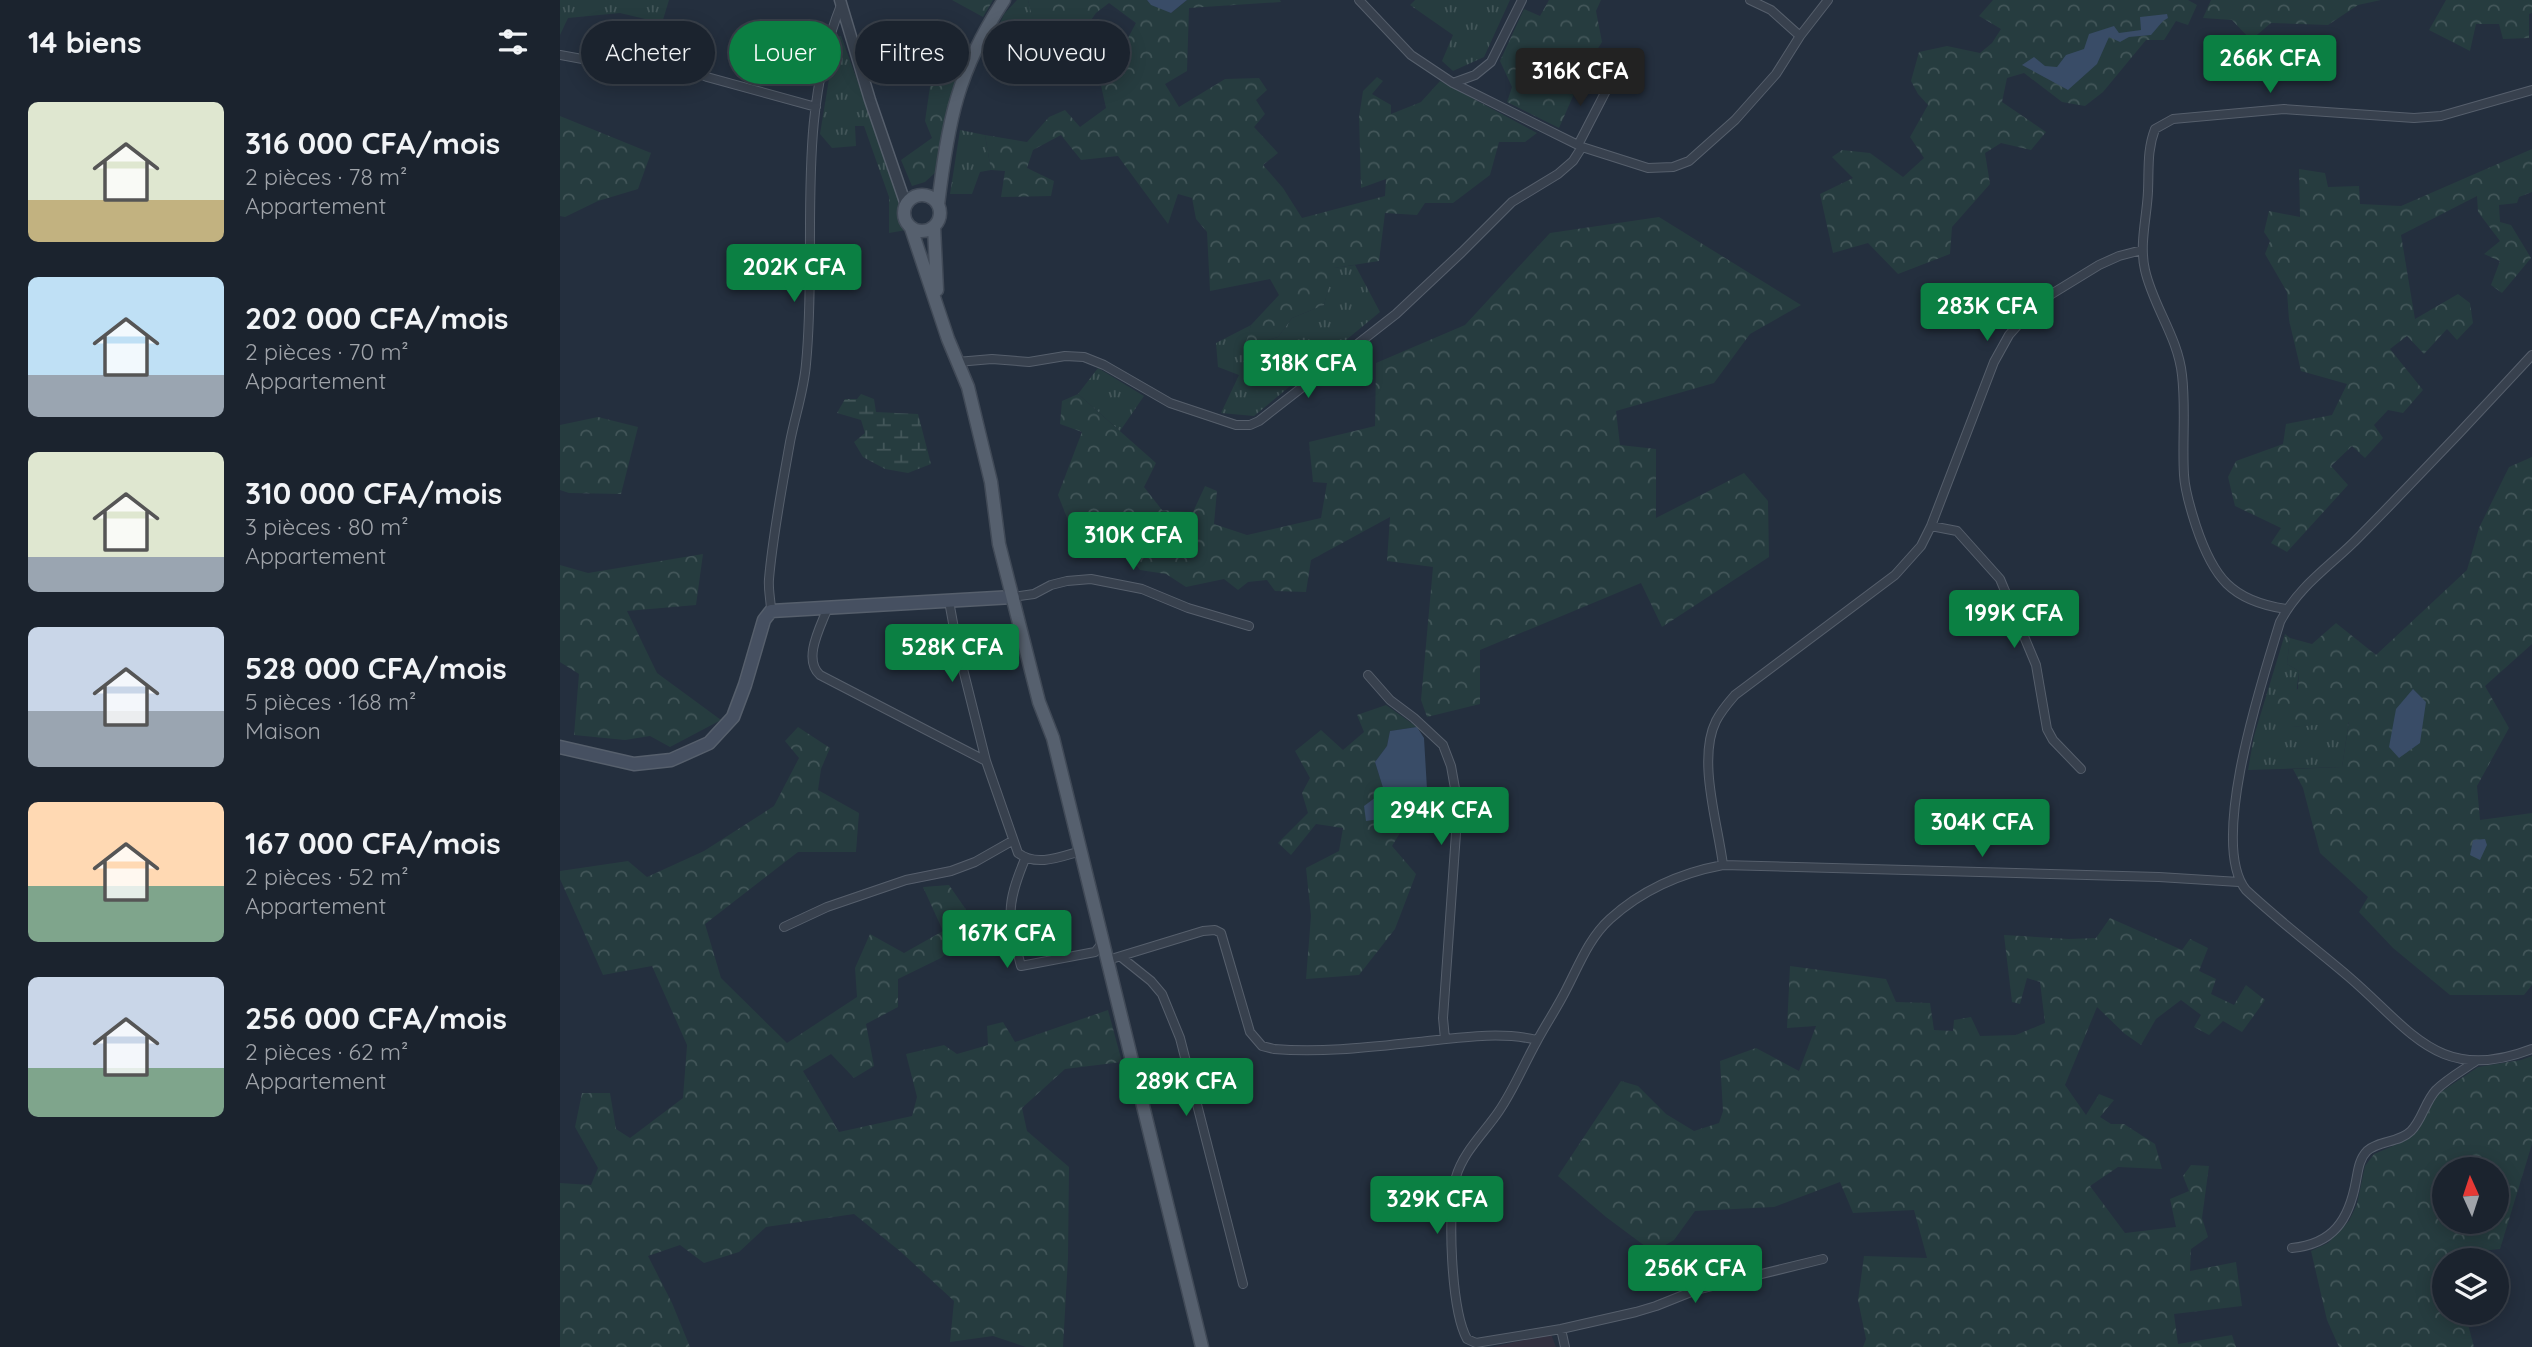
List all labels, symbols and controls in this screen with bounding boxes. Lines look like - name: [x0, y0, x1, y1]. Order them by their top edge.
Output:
- chip: Acheter: [581, 21, 715, 84]
- chip: Louer: [729, 21, 841, 84]
- chip: Filtres: [855, 21, 969, 84]
- chip: Nouveau: [983, 21, 1130, 84]
- text: 14 biens: [28, 23, 142, 61]
- icon: filters: [494, 23, 532, 61]
- pin: 266K CFA: [2198, 36, 2342, 95]
- text: 266K CFA: [2219, 43, 2321, 72]
- pin: 316K CFA: [1508, 48, 1652, 108]
- text: 316K CFA: [1532, 56, 1628, 85]
- text: 316 000 CFA/mois: [245, 124, 500, 162]
- icon: home: [84, 130, 168, 214]
- text: 2 pièces · 78 m²: [245, 162, 407, 191]
- text: Appartement: [245, 191, 386, 220]
- pin: 202K CFA: [722, 244, 866, 304]
- text: 202K CFA: [742, 252, 846, 281]
- pin: 283K CFA: [1915, 284, 2059, 343]
- text: 283K CFA: [1937, 291, 2037, 320]
- text: 202 000 CFA/mois: [245, 299, 508, 337]
- icon: home: [84, 305, 168, 389]
- text: 2 pièces · 70 m²: [245, 337, 409, 366]
- pin: 318K CFA: [1236, 340, 1380, 400]
- text: 318K CFA: [1260, 348, 1356, 377]
- text: Appartement: [245, 366, 386, 395]
- text: 310 000 CFA/mois: [245, 474, 502, 512]
- icon: home: [84, 480, 168, 564]
- text: 3 pièces · 80 m²: [245, 512, 409, 541]
- pin: 310K CFA: [1061, 512, 1205, 572]
- text: 310K CFA: [1084, 520, 1182, 549]
- text: Appartement: [245, 541, 386, 570]
- pin: 199K CFA: [1942, 590, 2086, 650]
- text: 199K CFA: [1965, 598, 2063, 627]
- pin: 528K CFA: [880, 624, 1024, 684]
- text: 528K CFA: [901, 632, 1003, 661]
- text: 528 000 CFA/mois: [245, 649, 507, 687]
- icon: home: [84, 655, 168, 739]
- text: 5 pièces · 168 m²: [245, 687, 416, 716]
- text: Maison: [245, 716, 321, 745]
- pin: 294K CFA: [1369, 788, 1513, 847]
- text: 294K CFA: [1390, 795, 1492, 824]
- pin: 304K CFA: [1910, 800, 2054, 859]
- text: 304K CFA: [1931, 807, 2033, 836]
- text: 167 000 CFA/mois: [245, 824, 501, 862]
- icon: home: [84, 830, 168, 914]
- text: 2 pièces · 52 m²: [245, 862, 408, 891]
- text: Appartement: [245, 891, 386, 920]
- pin: 167K CFA: [935, 911, 1079, 970]
- text: 167K CFA: [958, 918, 1056, 947]
- text: 256 000 CFA/mois: [245, 999, 507, 1037]
- icon: home: [84, 1005, 168, 1089]
- text: 2 pièces · 62 m²: [245, 1037, 408, 1066]
- pin: 289K CFA: [1114, 1058, 1258, 1118]
- text: Appartement: [245, 1066, 386, 1095]
- text: 289K CFA: [1135, 1066, 1237, 1095]
- north arrow: [2432, 1157, 2510, 1234]
- map controls: [2432, 1157, 2509, 1325]
- pin: 329K CFA: [1365, 1176, 1509, 1236]
- text: 329K CFA: [1386, 1184, 1488, 1213]
- pin: 256K CFA: [1623, 1246, 1767, 1305]
- button: layers: [2432, 1248, 2509, 1325]
- text: 256K CFA: [1644, 1253, 1746, 1282]

